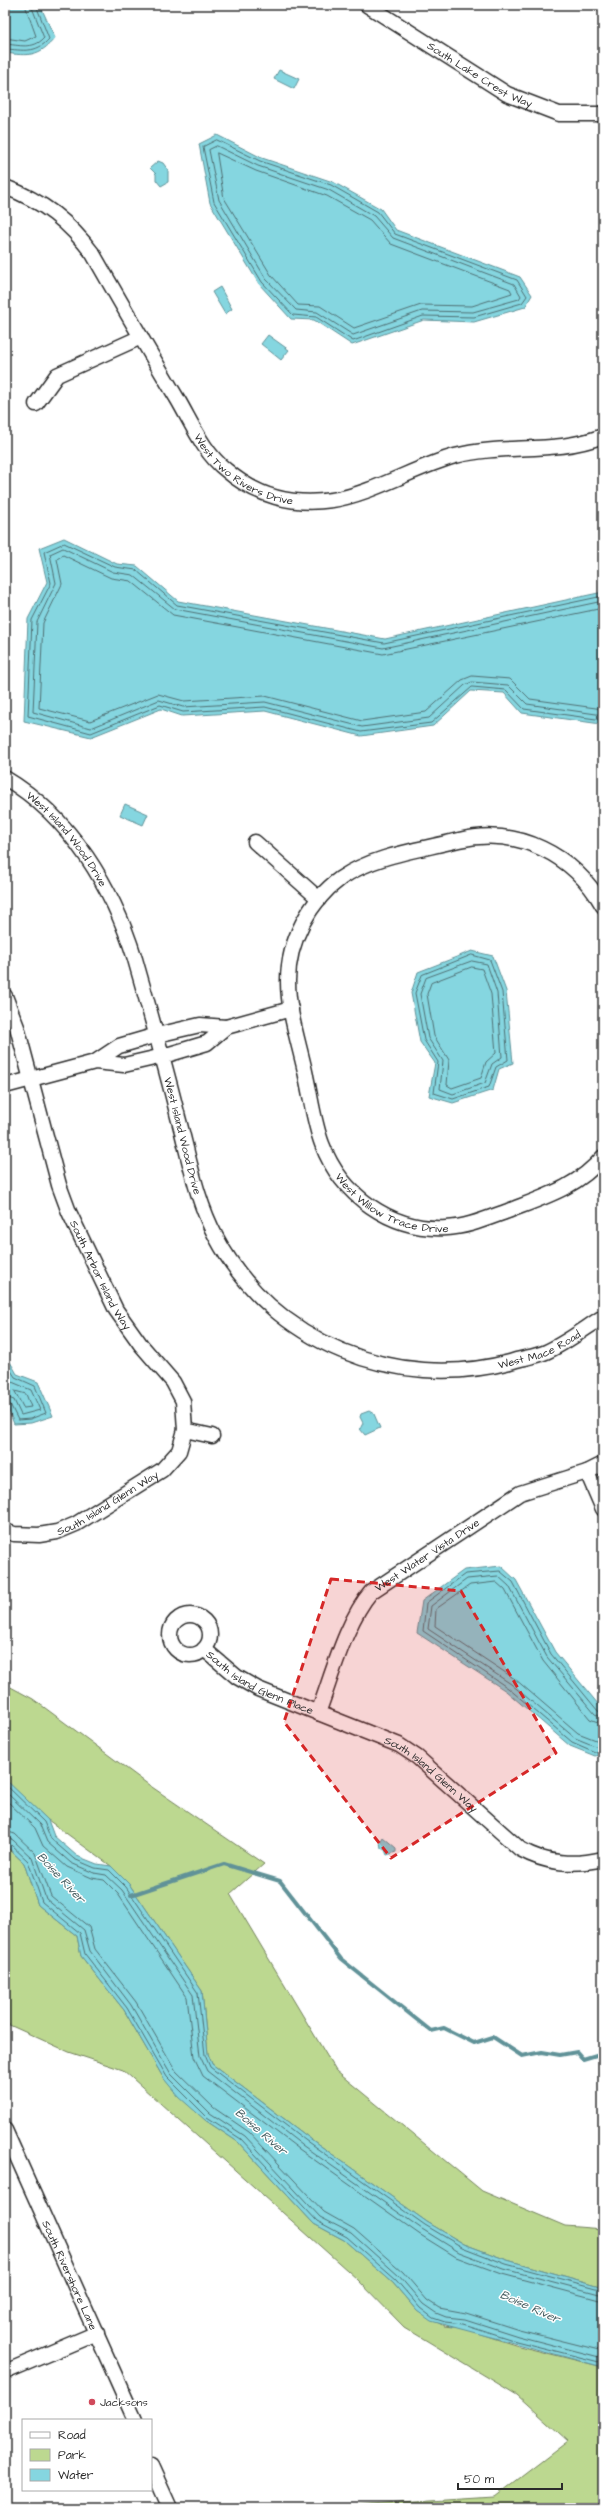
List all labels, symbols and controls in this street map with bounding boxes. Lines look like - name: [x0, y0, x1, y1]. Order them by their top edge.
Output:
- street label: South Lake Crest Way: [425, 38, 535, 112]
- street label: West Two Rivers Drive: [191, 431, 294, 508]
- street label: West Island Wood Drive: [23, 788, 111, 889]
- street label: West Island Wood Drive: [161, 1076, 205, 1196]
- street label: West Willow Trace Drive: [332, 1170, 449, 1236]
- street label: South Arbor Island Way: [66, 1218, 135, 1333]
- street label: West Mace Road: [496, 1326, 584, 1372]
- street label: South Island Glenn Way: [54, 1467, 162, 1539]
- street label: West Water Vista Drive: [372, 1515, 482, 1595]
- street label: South Island Glenn Place: [203, 1647, 316, 1718]
- street label: South Island Glenn Way: [382, 1732, 481, 1816]
- water label: Boise River: [33, 1849, 90, 1908]
- water label: Boise River: [231, 2105, 292, 2160]
- street label: South Rivershore Lane: [39, 2218, 101, 2332]
- water label: Boise River: [497, 2286, 564, 2328]
- place label: Jacksons: [100, 2395, 148, 2410]
- marker: Jacksons: [87, 2397, 97, 2407]
- legend: [22, 2419, 152, 2491]
- text: Road: [58, 2427, 86, 2444]
- text: Park: [58, 2447, 86, 2464]
- scale bar: [458, 2465, 562, 2491]
- text: Water: [58, 2467, 94, 2484]
- text: 50 m: [464, 2471, 495, 2488]

